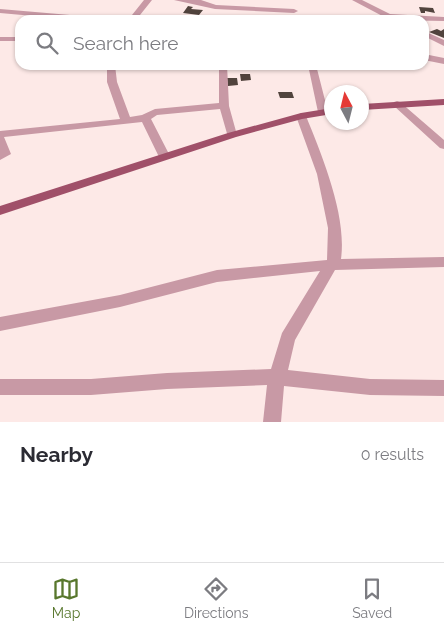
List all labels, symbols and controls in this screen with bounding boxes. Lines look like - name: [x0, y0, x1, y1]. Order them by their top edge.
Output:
- search box: [15, 15, 429, 70]
- icon: search: [33, 29, 61, 57]
- text: Search here: [73, 32, 179, 54]
- north arrow: [324, 85, 369, 130]
- text: Nearby: [20, 442, 93, 467]
- text: 0 results: [361, 445, 424, 464]
- tab: Map: [52, 575, 80, 621]
- tab: Directions: [184, 575, 249, 621]
- tab: Saved: [352, 575, 392, 621]

